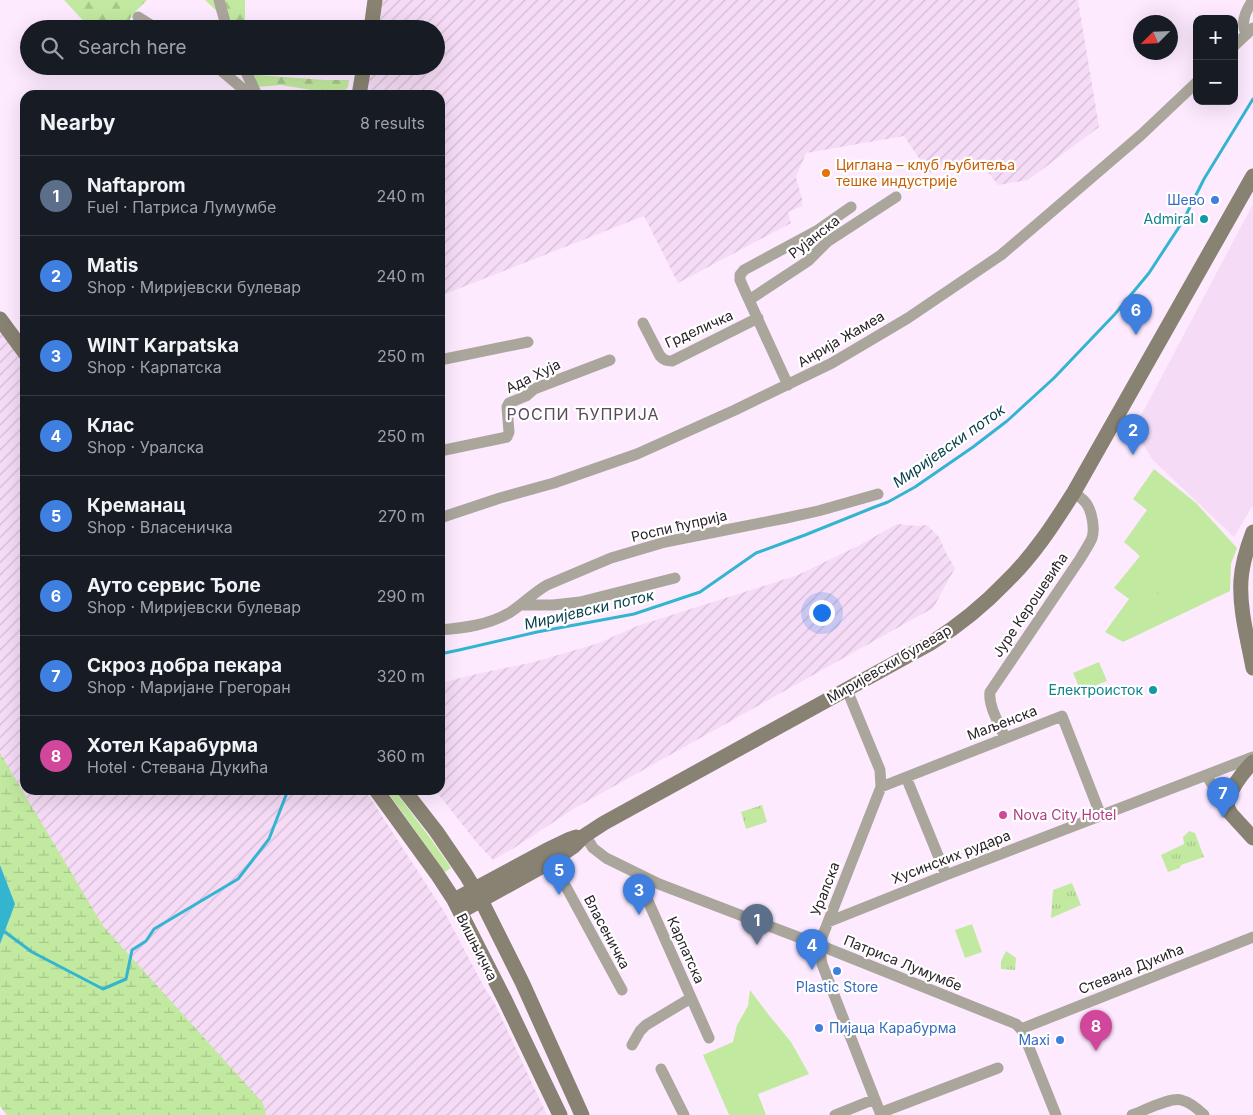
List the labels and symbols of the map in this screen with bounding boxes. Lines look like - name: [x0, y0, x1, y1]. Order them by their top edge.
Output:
- north arrow: [1133, 15, 1178, 60]
- place label: Циглана – клуб љубитеља тешке индустрије: [836, 156, 1015, 189]
- marker: Циглана – клуб љубитеља тешке индустрије: [820, 167, 832, 179]
- place label: Шево: [1167, 191, 1205, 208]
- marker: Шево: [1209, 194, 1221, 206]
- place label: Admiral: [1144, 210, 1194, 227]
- street label: Рујанска: [785, 212, 842, 262]
- marker: Admiral: [1198, 213, 1210, 225]
- pin: 6: [1120, 294, 1152, 335]
- street label: Грделичка: [662, 306, 735, 351]
- street label: Анрија Жамеа: [794, 307, 887, 370]
- street label: Ада Хуја: [503, 355, 563, 396]
- water label: Миријевски поток: [889, 399, 1009, 491]
- district label: РОСПИ ЋУПРИЈА: [507, 404, 660, 424]
- pin: 2: [1117, 414, 1149, 455]
- street label: Роспи ћуприја: [629, 506, 729, 545]
- street label: Јуре Керошевића: [988, 549, 1071, 660]
- water label: Миријевски поток: [522, 585, 657, 634]
- your location: [809, 600, 835, 626]
- street label: Миријевски булевар: [823, 621, 954, 706]
- place label: Електроисток: [1049, 681, 1143, 698]
- marker: Електроисток: [1147, 684, 1159, 696]
- street label: Маљенска: [965, 701, 1039, 744]
- pin: 7: [1207, 777, 1239, 818]
- place label: Nova City Hotel: [1013, 806, 1116, 823]
- marker: Nova City Hotel: [997, 809, 1009, 821]
- street label: Хусинских рудара: [889, 826, 1013, 887]
- pin: 5: [543, 854, 575, 895]
- street label: Уралска: [807, 859, 843, 918]
- pin: 3: [623, 874, 655, 915]
- street label: Власеничка: [581, 892, 634, 972]
- pin: 1: [741, 904, 773, 945]
- street label: Вишњичка: [453, 910, 502, 983]
- street label: Карпатска: [664, 914, 709, 986]
- pin: 4: [796, 929, 828, 970]
- street label: Патриса Лумумбе: [842, 931, 965, 994]
- street label: Стевана Дукића: [1076, 940, 1186, 997]
- marker: Plastic Store: [831, 965, 843, 977]
- place label: Plastic Store: [796, 978, 878, 995]
- pin: 8: [1080, 1010, 1112, 1051]
- place label: Пијаца Карабурма: [829, 1019, 956, 1036]
- marker: Пијаца Карабурма: [813, 1022, 825, 1034]
- place label: Maxi: [1018, 1031, 1050, 1048]
- marker: Maxi: [1054, 1034, 1066, 1046]

